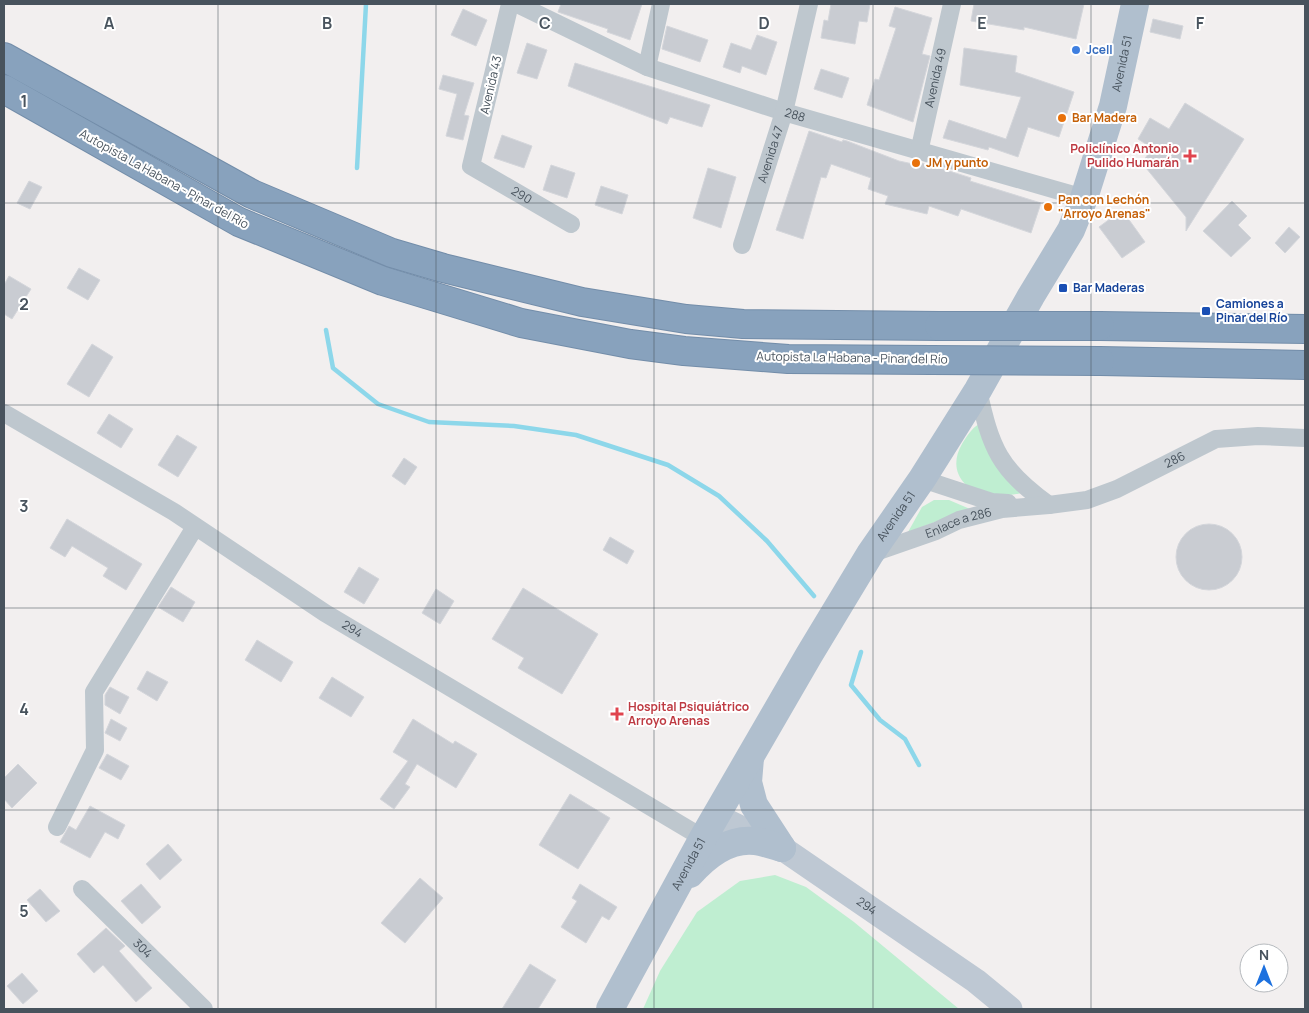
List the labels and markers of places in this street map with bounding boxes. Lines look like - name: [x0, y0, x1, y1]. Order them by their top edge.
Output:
- place label: Jcell: [1086, 41, 1113, 58]
- marker: Jcell: [1070, 44, 1082, 56]
- place label: Bar Madera: [1072, 109, 1137, 126]
- marker: Bar Madera: [1056, 112, 1068, 124]
- place label: Policlínico Antonio Pulido Humarán: [1070, 140, 1179, 171]
- marker: Policlínico Antonio Pulido Humarán: [1183, 149, 1197, 163]
- place label: JM y punto: [926, 154, 988, 171]
- marker: JM y punto: [910, 157, 922, 169]
- place label: Pan con Lechón "Arroyo Arenas": [1058, 191, 1151, 222]
- marker: Pan con Lechón "Arroyo Arenas": [1042, 201, 1054, 213]
- place label: Bar Maderas: [1073, 279, 1145, 296]
- marker: Bar Maderas: [1057, 282, 1069, 294]
- place label: Camiones a Pinar del Río: [1216, 295, 1288, 326]
- marker: Camiones a Pinar del Río: [1200, 305, 1212, 317]
- place label: Hospital Psiquiátrico Arroyo Arenas: [628, 698, 749, 729]
- marker: Hospital Psiquiátrico Arroyo Arenas: [610, 707, 624, 721]

